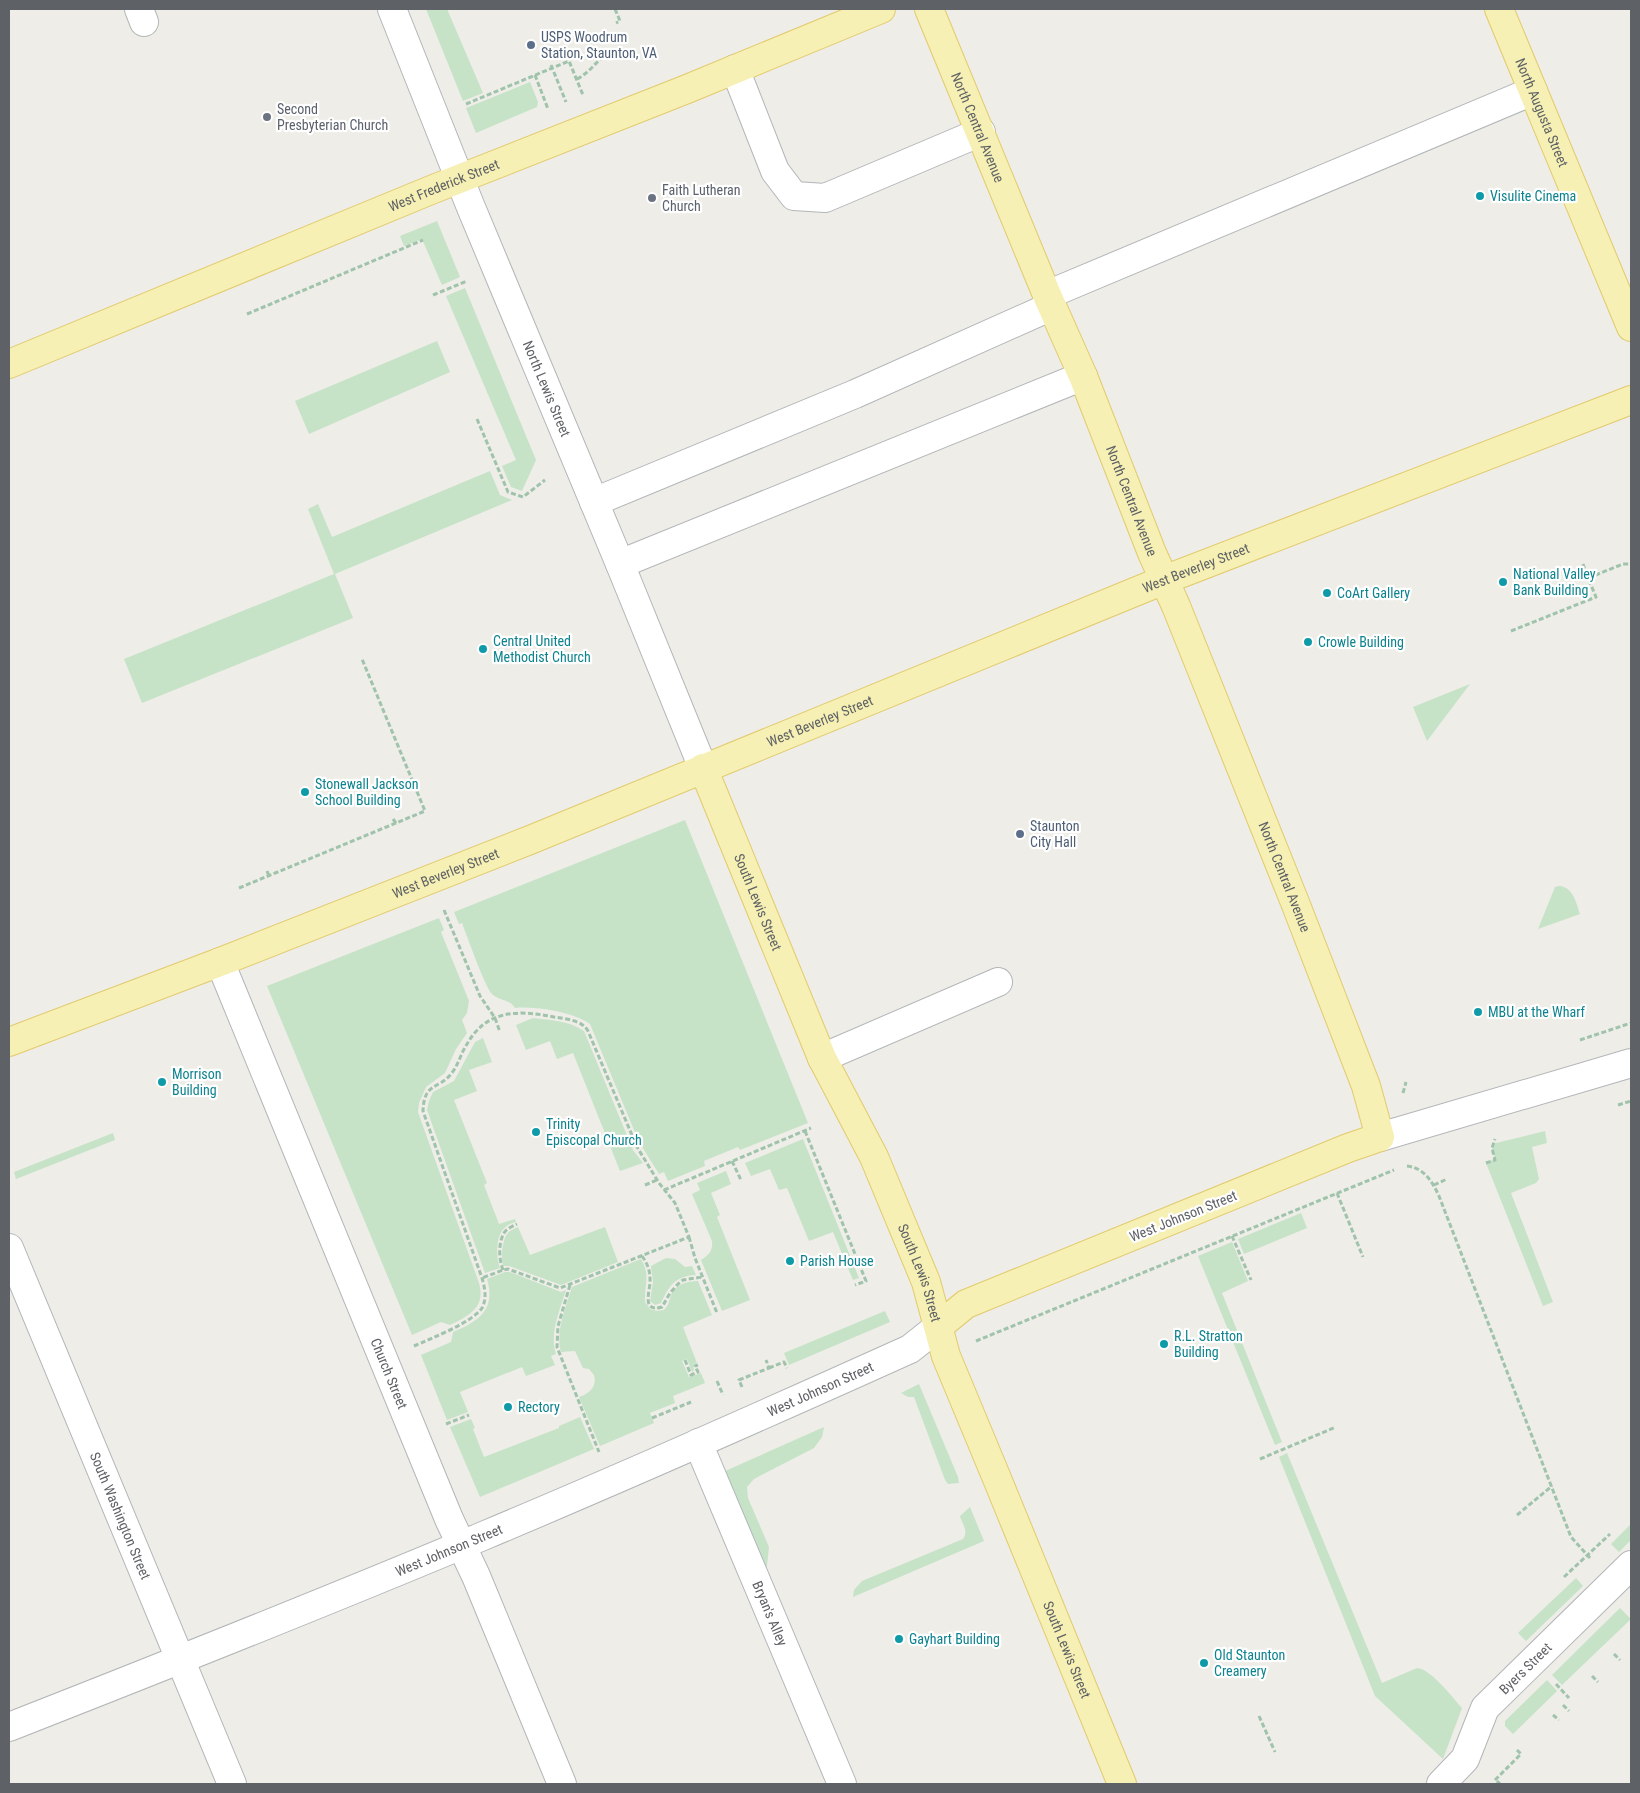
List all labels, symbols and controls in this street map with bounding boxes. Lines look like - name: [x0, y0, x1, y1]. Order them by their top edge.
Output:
- place label: USPS Woodrum Station, Staunton, VA: [541, 29, 657, 61]
- marker: USPS Woodrum Station, Staunton, VA: [525, 39, 537, 51]
- street label: North Augusta Street: [1512, 56, 1572, 169]
- street label: North Central Avenue: [948, 70, 1008, 185]
- place label: Second Presbyterian Church: [277, 101, 388, 133]
- marker: Second Presbyterian Church: [261, 111, 273, 123]
- street label: West Frederick Street: [386, 156, 501, 215]
- place label: Faith Lutheran Church: [662, 182, 741, 214]
- place label: Visulite Cinema: [1490, 188, 1576, 204]
- marker: Visulite Cinema: [1474, 190, 1486, 202]
- marker: Faith Lutheran Church: [646, 192, 658, 204]
- street label: North Lewis Street: [520, 338, 574, 439]
- street label: North Central Avenue: [1103, 443, 1161, 559]
- street label: West Beverley Street: [1140, 540, 1251, 596]
- place label: National Valley Bank Building: [1513, 566, 1596, 598]
- marker: National Valley Bank Building: [1497, 576, 1509, 588]
- place label: CoArt Gallery: [1337, 585, 1410, 601]
- marker: CoArt Gallery: [1321, 587, 1333, 599]
- place label: Central United Methodist Church: [493, 633, 591, 665]
- place label: Crowle Building: [1318, 634, 1404, 650]
- marker: Crowle Building: [1302, 636, 1314, 648]
- marker: Central United Methodist Church: [477, 643, 489, 655]
- street label: West Beverley Street: [764, 692, 875, 750]
- place label: Stonewall Jackson School Building: [315, 776, 419, 808]
- marker: Stonewall Jackson School Building: [299, 786, 311, 798]
- place label: Staunton City Hall: [1030, 818, 1079, 850]
- street label: North Central Avenue: [1255, 819, 1314, 935]
- marker: Staunton City Hall: [1014, 828, 1026, 840]
- street label: West Beverley Street: [390, 845, 501, 901]
- street label: South Lewis Street: [731, 851, 785, 953]
- place label: MBU at the Wharf: [1488, 1004, 1586, 1020]
- marker: MBU at the Wharf: [1472, 1006, 1484, 1018]
- place label: Morrison Building: [172, 1066, 222, 1098]
- marker: Morrison Building: [156, 1076, 168, 1088]
- place label: Trinity Episcopal Church: [546, 1116, 642, 1148]
- marker: Trinity Episcopal Church: [530, 1126, 542, 1138]
- street label: West Johnson Street: [1127, 1187, 1239, 1245]
- street label: South Lewis Street: [895, 1221, 944, 1324]
- place label: Parish House: [800, 1253, 874, 1269]
- marker: Parish House: [784, 1255, 796, 1267]
- place label: R.L. Stratton Building: [1174, 1328, 1243, 1360]
- street label: Church Street: [368, 1336, 411, 1411]
- marker: R.L. Stratton Building: [1158, 1338, 1170, 1350]
- street label: West Johnson Street: [765, 1359, 876, 1420]
- place label: Rectory: [518, 1399, 560, 1415]
- marker: Rectory: [502, 1401, 514, 1413]
- street label: South Washington Street: [87, 1450, 154, 1582]
- street label: West Johnson Street: [393, 1521, 505, 1580]
- street label: Bryan's Alley: [749, 1579, 791, 1648]
- street label: South Lewis Street: [1040, 1599, 1094, 1701]
- place label: Gayhart Building: [909, 1631, 1000, 1647]
- marker: Gayhart Building: [893, 1633, 905, 1645]
- street label: Byers Street: [1496, 1639, 1555, 1697]
- place label: Old Staunton Creamery: [1214, 1647, 1285, 1679]
- marker: Old Staunton Creamery: [1198, 1657, 1210, 1669]

